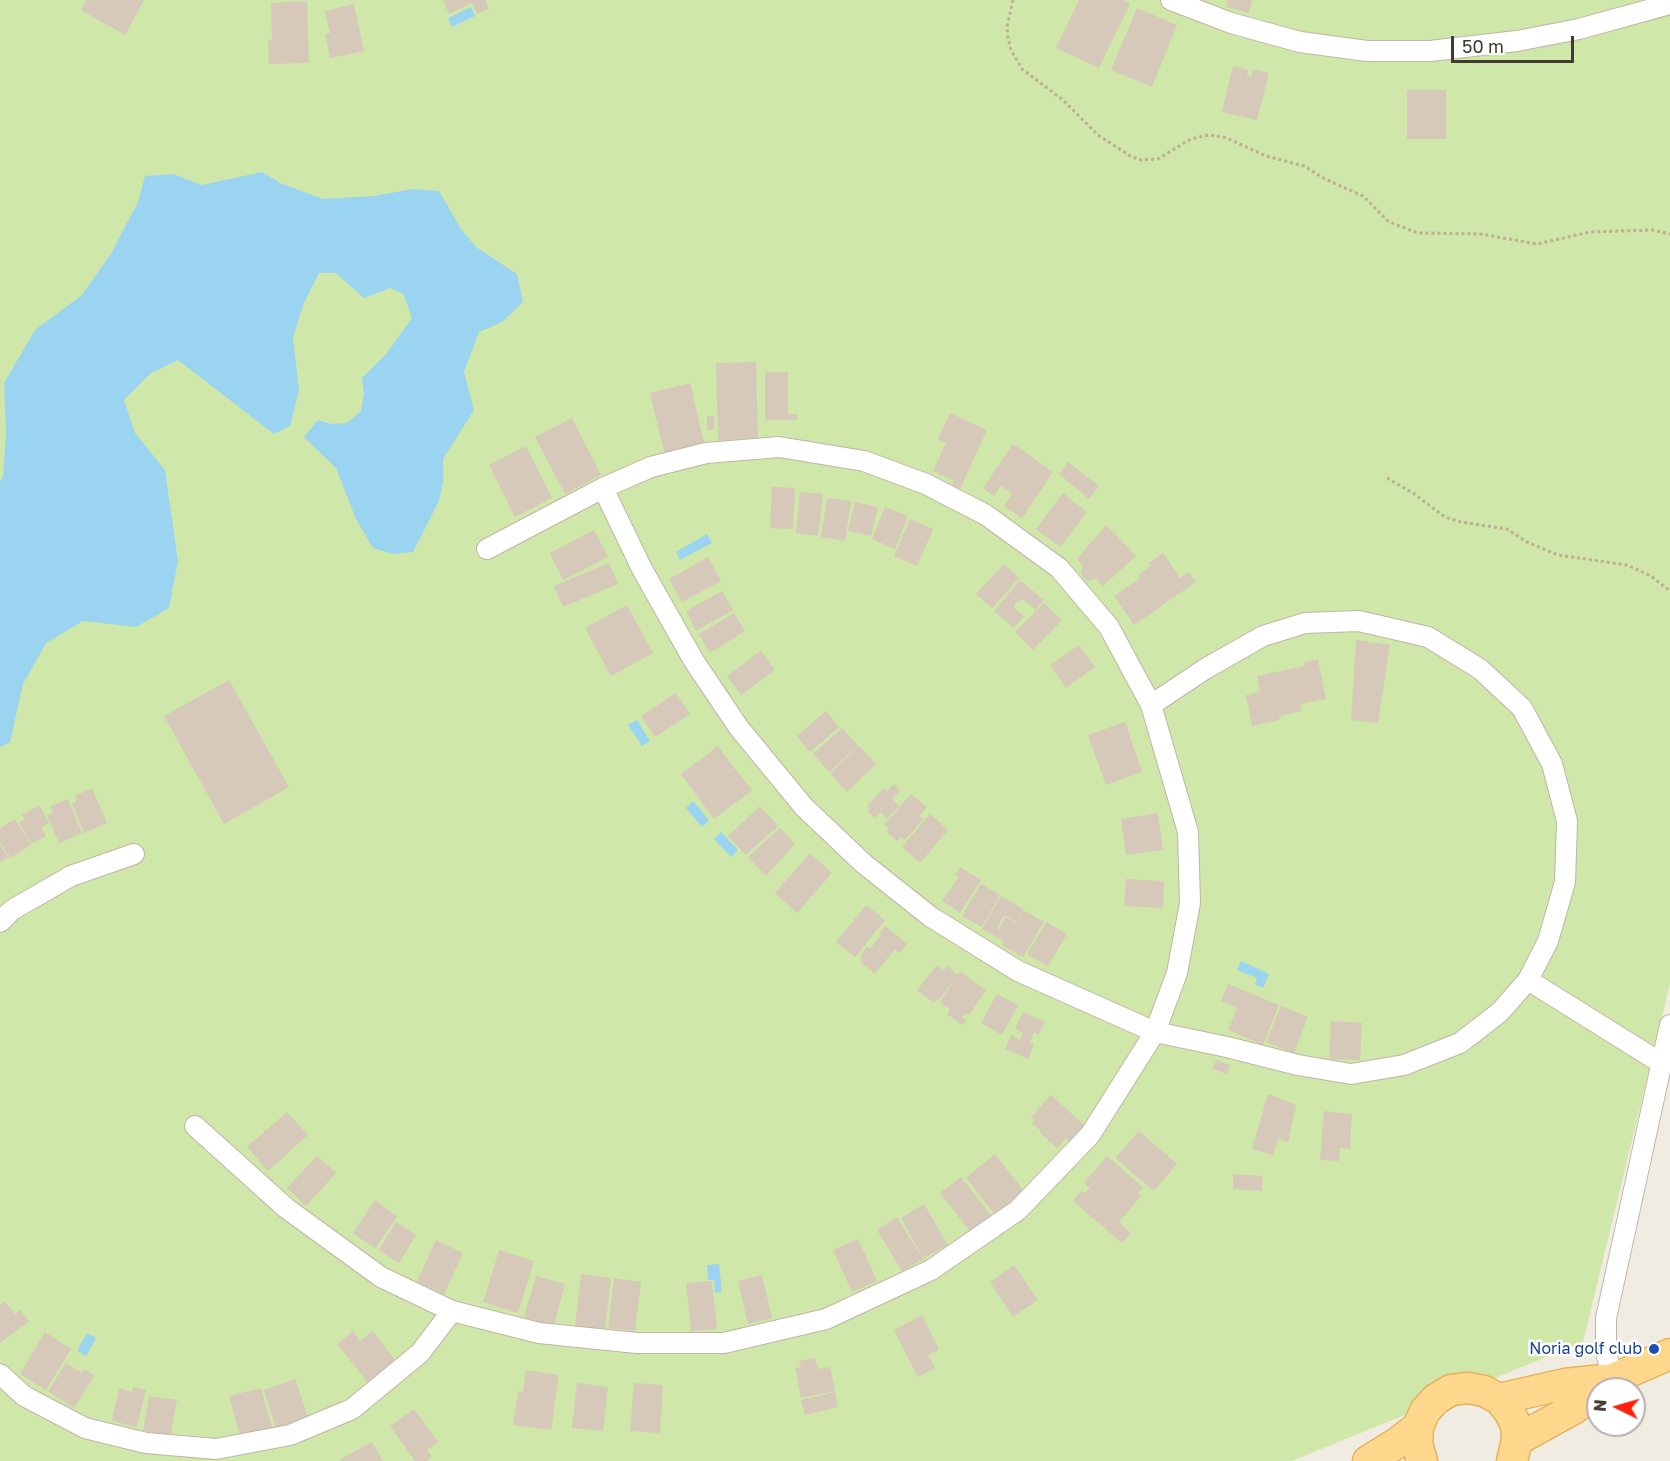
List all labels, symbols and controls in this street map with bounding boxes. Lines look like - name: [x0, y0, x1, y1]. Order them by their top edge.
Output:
- scale bar: [1454, 24, 1577, 62]
- text: 50 m: [1462, 35, 1504, 57]
- place label: Noria golf club: [1529, 1339, 1642, 1359]
- marker: Noria golf club: [1647, 1342, 1661, 1356]
- north arrow: [1586, 1377, 1646, 1437]
- text: N: [1590, 1399, 1611, 1413]

